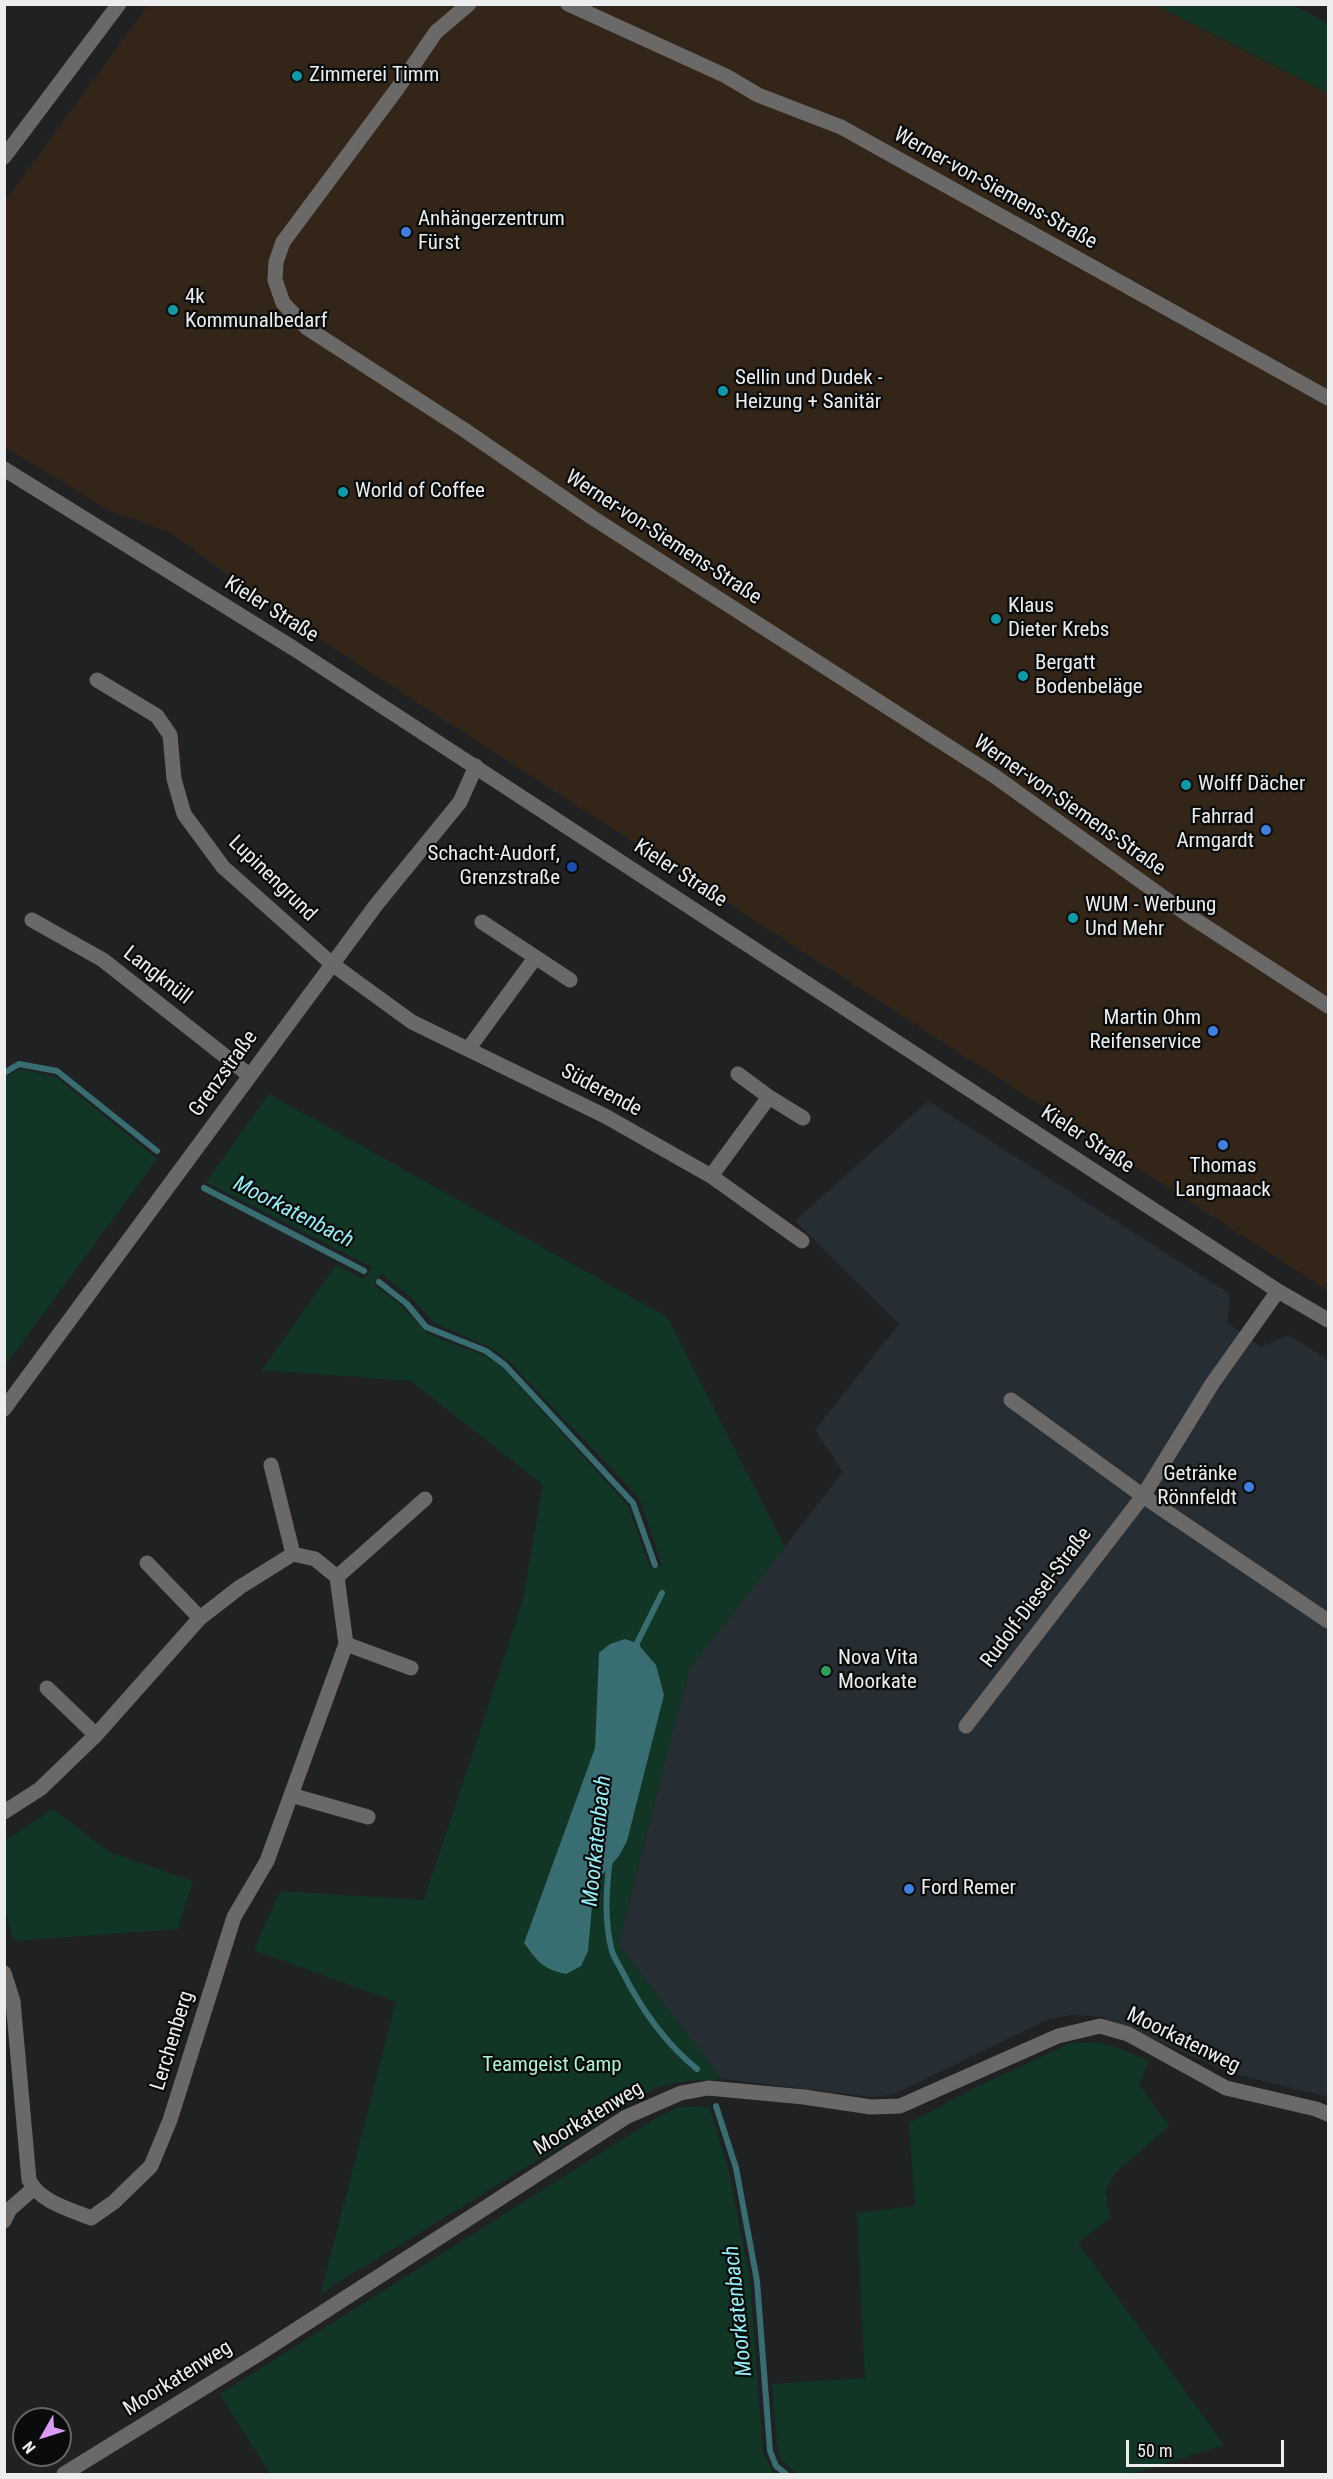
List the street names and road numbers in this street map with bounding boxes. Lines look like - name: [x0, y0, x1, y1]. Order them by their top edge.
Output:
- street label: Werner-von-Siemens-Straße: [889, 123, 1101, 255]
- street label: Werner-von-Siemens-Straße: [560, 465, 766, 611]
- street label: Kieler Straße: [219, 571, 323, 649]
- street label: Werner-von-Siemens-Straße: [968, 730, 1170, 882]
- street label: Lupinengrund: [223, 831, 321, 927]
- street label: Kieler Straße: [629, 835, 731, 913]
- street label: Langknüll: [118, 941, 196, 1011]
- street label: Grenzstraße: [184, 1026, 264, 1122]
- street label: Süderende: [556, 1059, 646, 1123]
- street label: Kieler Straße: [1036, 1101, 1138, 1179]
- street label: Rudolf-Diesel-Straße: [976, 1523, 1098, 1673]
- street label: Lerchenberg: [146, 1988, 200, 2094]
- street label: Moorkatenweg: [1122, 2003, 1244, 2079]
- street label: Moorkatenweg: [530, 2077, 648, 2161]
- street label: Moorkatenweg: [119, 2336, 237, 2422]

